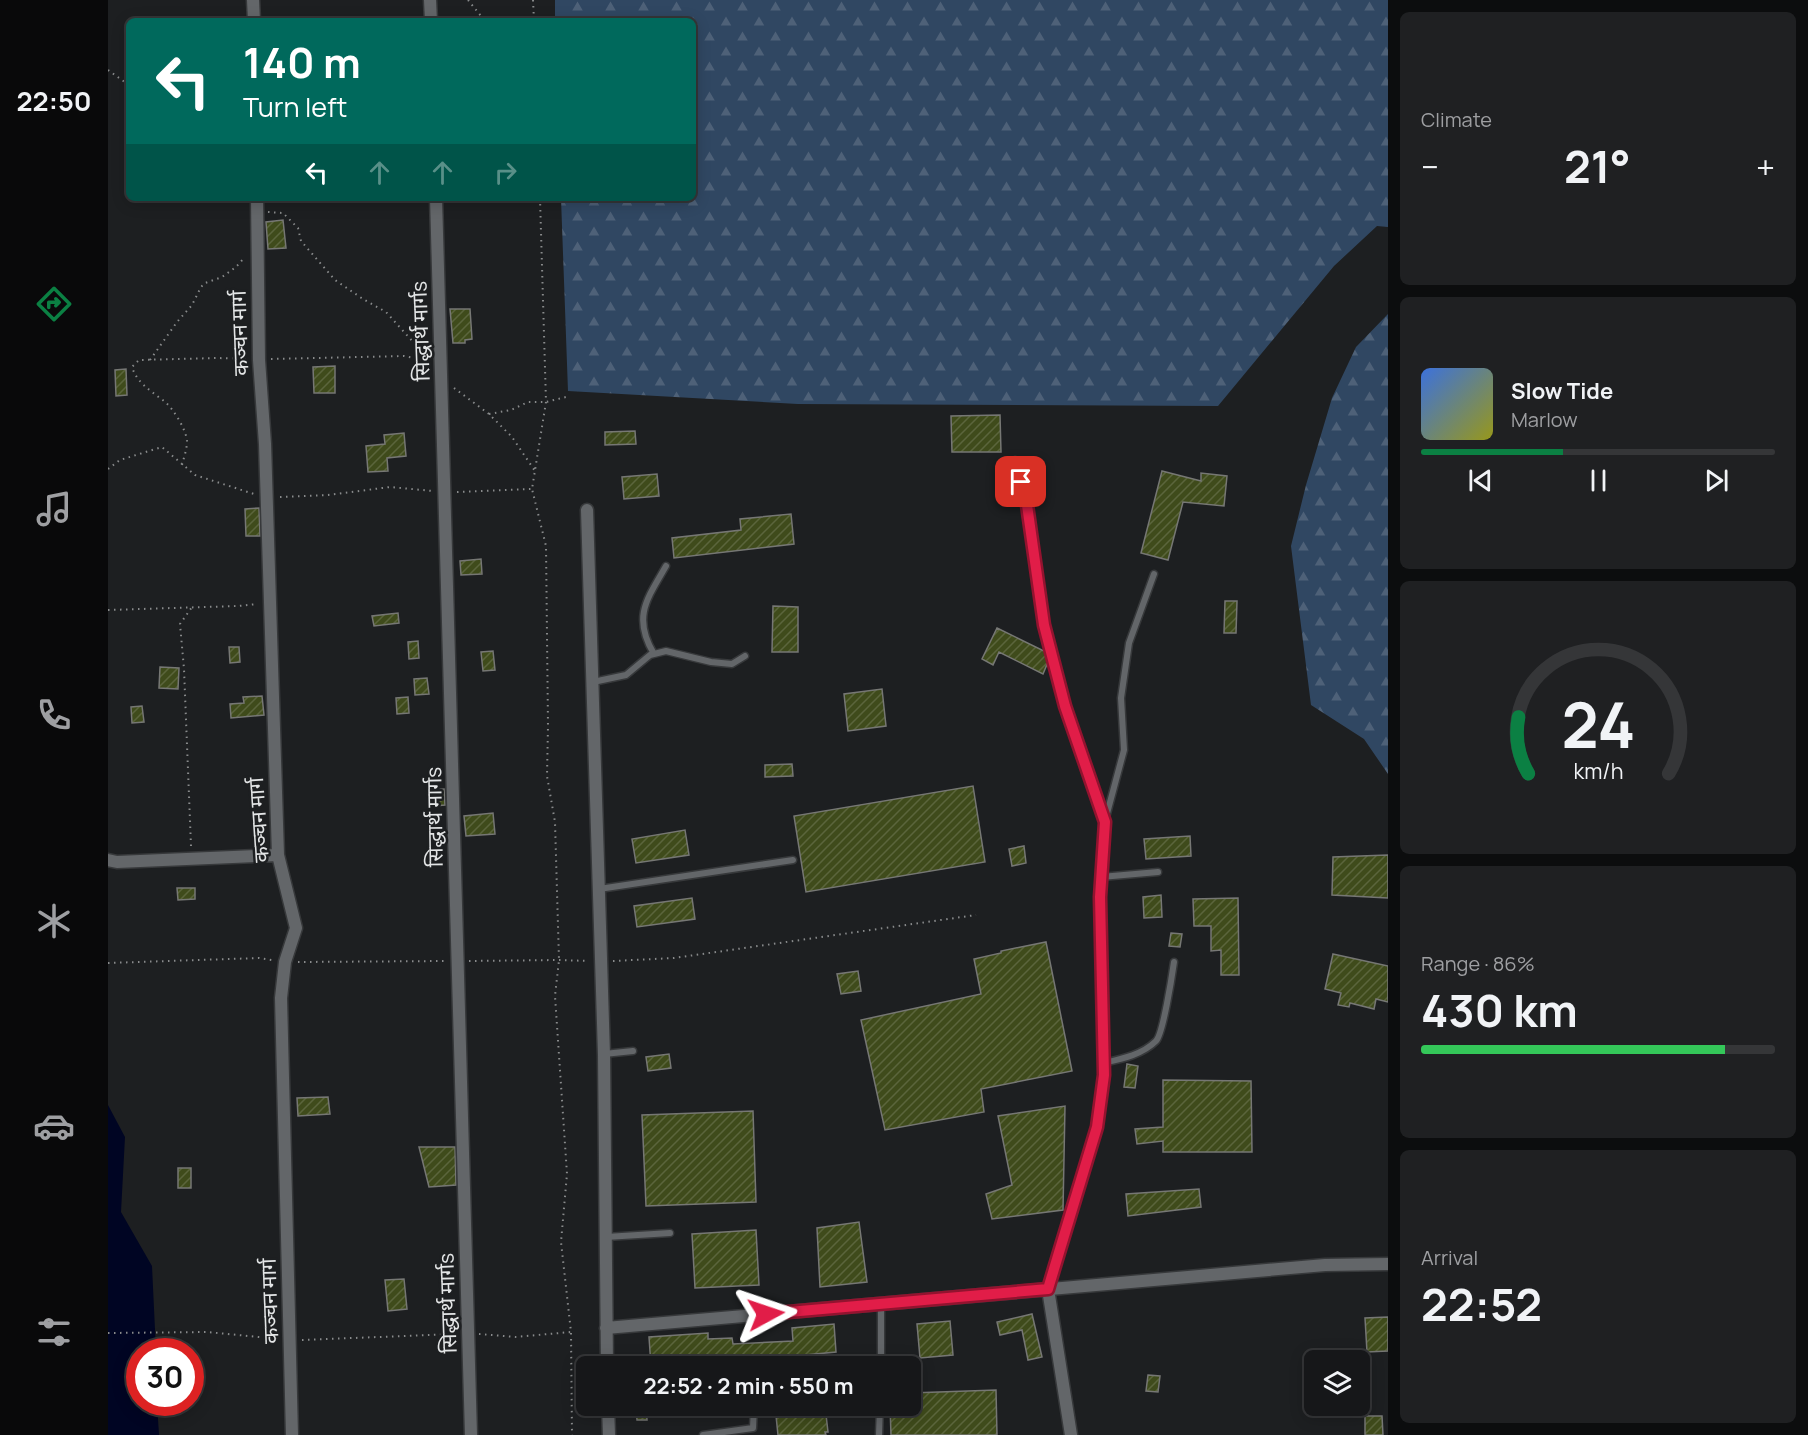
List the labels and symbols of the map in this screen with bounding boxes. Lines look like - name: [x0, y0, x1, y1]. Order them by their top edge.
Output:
- street label: सिद्धार्थ मार्गs: [404, 280, 436, 382]
- street label: कञ्चन मार्ग: [223, 289, 254, 376]
- pin: [995, 456, 1046, 507]
- street label: सिद्धार्थ मार्गs: [419, 767, 449, 867]
- street label: कञ्चन मार्ग: [241, 775, 275, 864]
- street label: सिद्धार्थ मार्गs: [431, 1252, 463, 1354]
- street label: कञ्चन मार्ग: [253, 1257, 284, 1344]
- position arrow: [734, 1282, 798, 1346]
- speed limit sign: 30: [126, 1338, 204, 1416]

